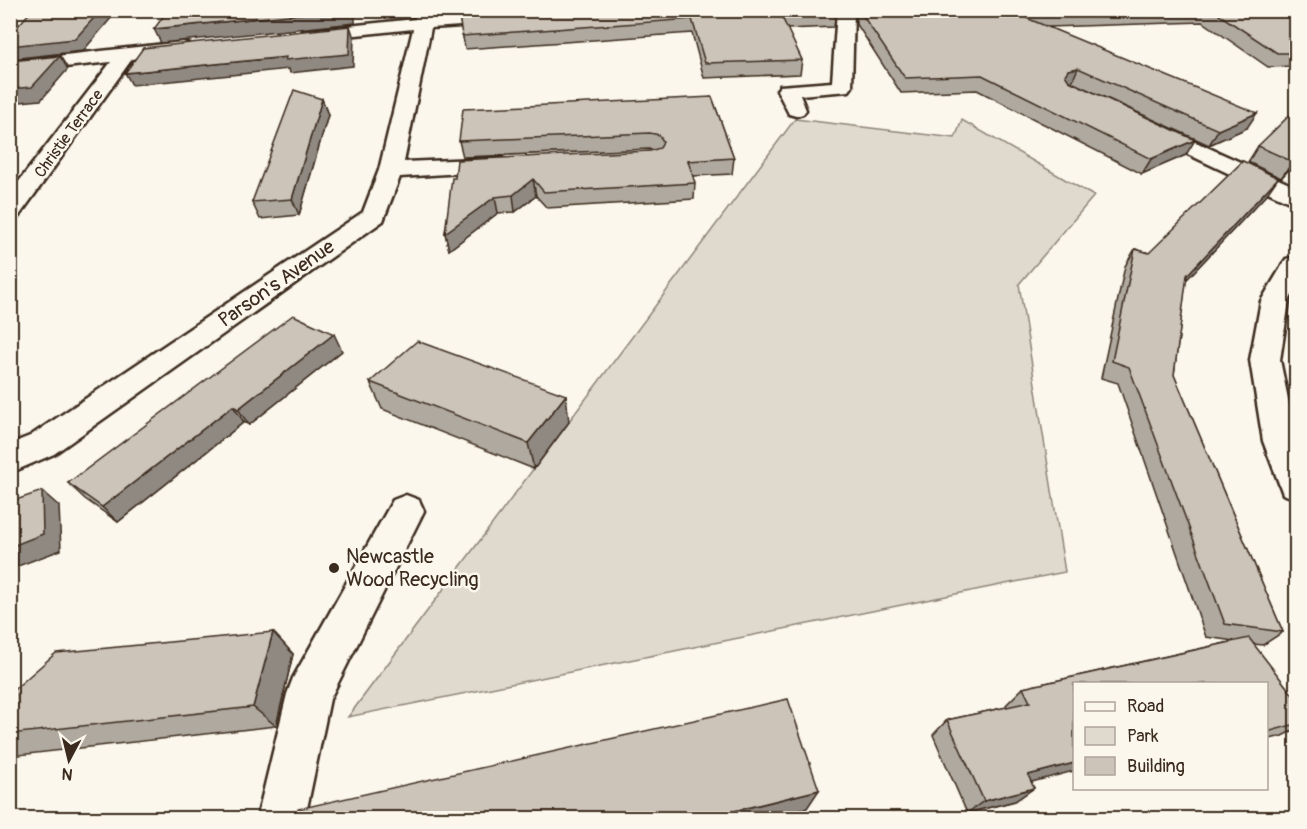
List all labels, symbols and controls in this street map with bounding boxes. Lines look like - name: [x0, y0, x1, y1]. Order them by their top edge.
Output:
- street label: Christie Terrace: [30, 85, 108, 182]
- street label: Parson's Avenue: [213, 234, 339, 333]
- place label: Newcastle Wood Recycling: [346, 544, 479, 592]
- marker: Newcastle Wood Recycling: [327, 561, 341, 575]
- legend: [1073, 682, 1268, 790]
- text: Road: [1127, 695, 1164, 718]
- text: Park: [1127, 725, 1159, 748]
- north arrow: [39, 730, 99, 790]
- text: Building: [1127, 755, 1185, 778]
- text: N: [61, 763, 74, 784]

